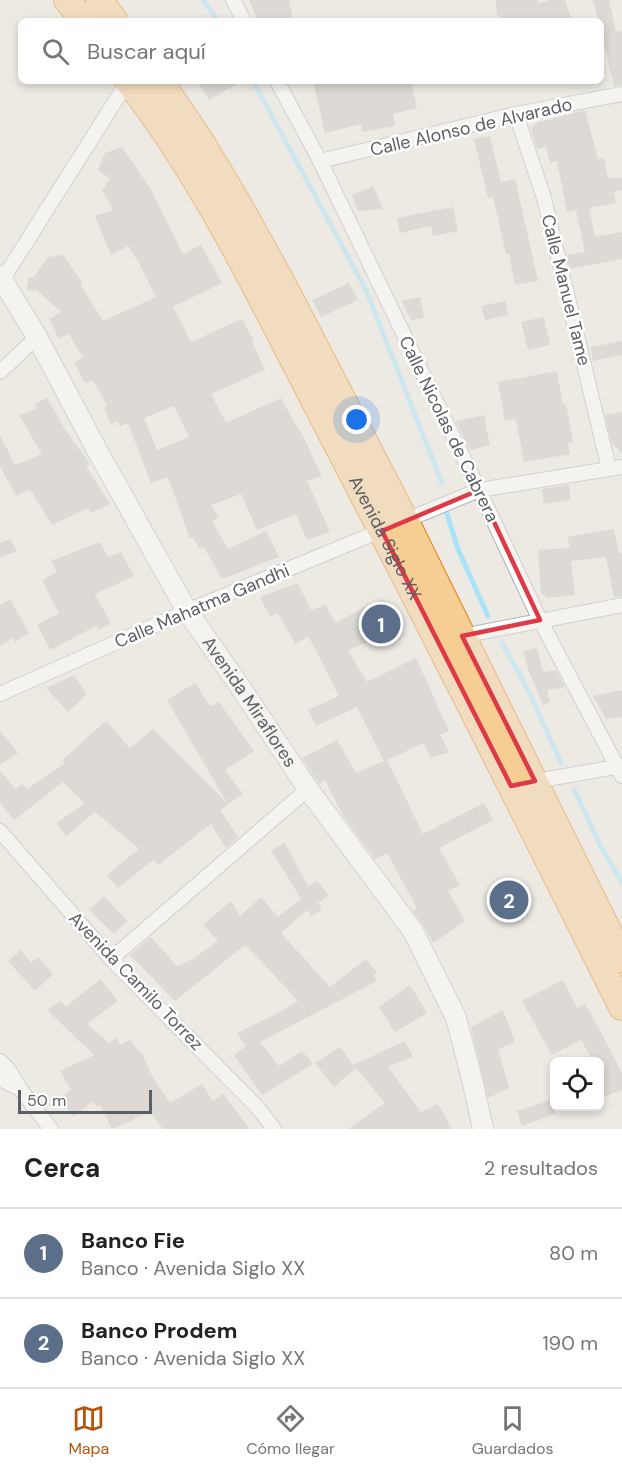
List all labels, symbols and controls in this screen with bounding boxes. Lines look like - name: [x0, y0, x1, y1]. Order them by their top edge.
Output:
- search box: [18, 18, 604, 84]
- icon: search: [39, 35, 72, 68]
- text: Buscar aquí: [87, 37, 206, 66]
- street label: Calle Alonso de Alvarado: [368, 92, 574, 162]
- street label: Calle Manuel Tame: [536, 212, 596, 368]
- street label: Calle Nicolas de Cabrera: [393, 332, 505, 526]
- your location: [342, 405, 371, 434]
- street label: Avenida Siglo XX: [343, 471, 427, 604]
- street label: Calle Mahatma Gandhi: [111, 558, 293, 654]
- pin: 1: [362, 602, 400, 646]
- street label: Avenida Miraflores: [196, 632, 302, 772]
- pin: 2: [490, 878, 528, 922]
- street label: Avenida Camilo Torrez: [63, 907, 209, 1055]
- map controls: [550, 1057, 604, 1111]
- button: locate: [550, 1057, 604, 1111]
- scale bar: [18, 1087, 152, 1114]
- text: 50 m: [27, 1090, 66, 1111]
- text: Cerca: [24, 1151, 100, 1185]
- text: 2 resultados: [484, 1155, 598, 1181]
- text: Banco Fie: [81, 1226, 185, 1255]
- text: 1: [40, 1240, 47, 1266]
- text: 80 m: [549, 1240, 598, 1266]
- text: Banco · Avenida Siglo XX: [81, 1255, 305, 1281]
- text: Banco Prodem: [81, 1316, 238, 1345]
- text: 2: [38, 1330, 49, 1356]
- text: 190 m: [542, 1330, 598, 1356]
- text: Banco · Avenida Siglo XX: [81, 1345, 305, 1371]
- tab: Mapa: [68, 1402, 109, 1459]
- tab: Cómo llegar: [246, 1402, 335, 1459]
- tab: Guardados: [472, 1402, 554, 1459]

